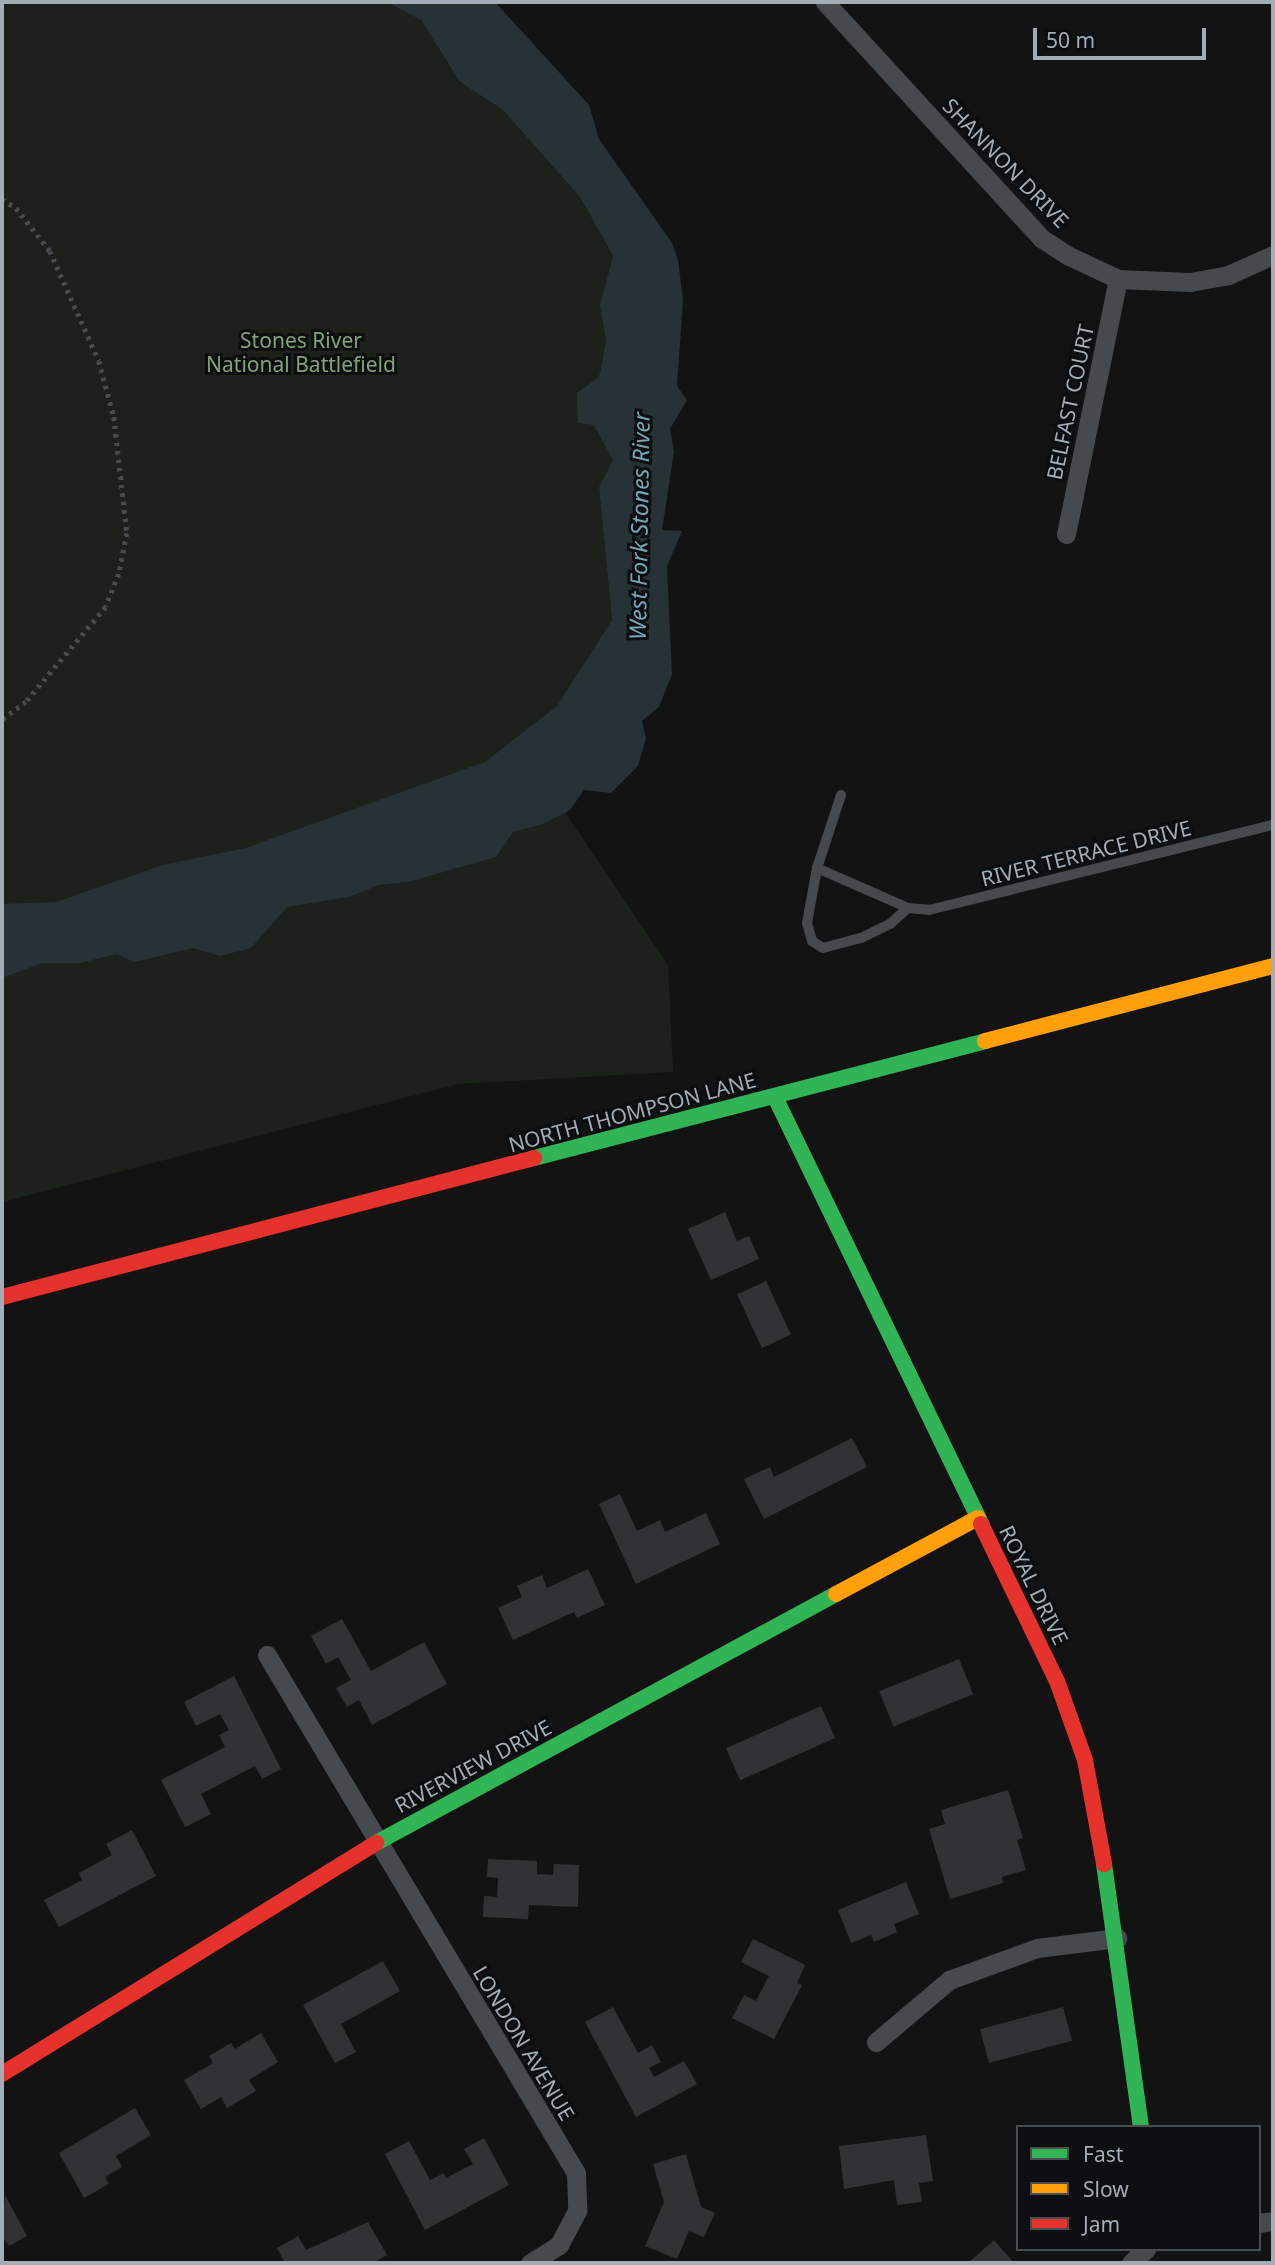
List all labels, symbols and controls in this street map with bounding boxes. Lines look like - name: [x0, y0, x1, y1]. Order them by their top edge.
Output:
- scale bar: [1037, 14, 1210, 58]
- text: 50 m: [1046, 26, 1095, 54]
- street label: SHANNON DRIVE: [938, 93, 1074, 233]
- street label: BELFAST COURT: [1041, 322, 1099, 482]
- park label: Stones River National Battlefield: [206, 327, 396, 377]
- water label: West Fork Stones River: [623, 412, 655, 640]
- street label: RIVER TERRACE DRIVE: [978, 815, 1194, 891]
- street label: NORTH THOMPSON LANE: [506, 1067, 758, 1157]
- street label: ROYAL DRIVE: [994, 1521, 1074, 1649]
- street label: RIVERVIEW DRIVE: [390, 1714, 556, 1818]
- street label: LONDON AVENUE: [468, 1961, 580, 2125]
- legend: [1016, 2125, 1261, 2251]
- text: Fast: [1083, 2140, 1123, 2168]
- text: Slow: [1083, 2175, 1129, 2203]
- text: Jam: [1083, 2210, 1120, 2238]

